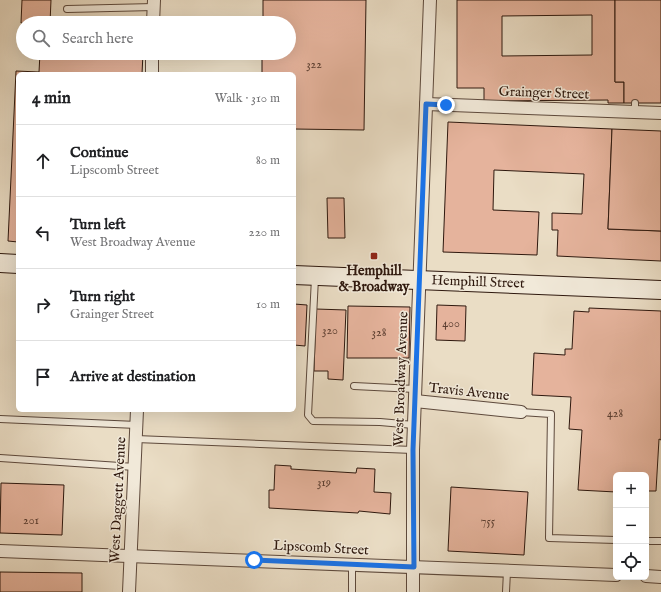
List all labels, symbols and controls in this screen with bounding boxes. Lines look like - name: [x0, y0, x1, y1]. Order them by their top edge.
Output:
- search box: [16, 16, 296, 60]
- icon: search: [30, 27, 52, 49]
- text: Search here: [62, 29, 133, 48]
- house number: 322: [306, 57, 322, 72]
- street label: Grainger Street: [498, 82, 590, 104]
- text: 4 min: [32, 88, 71, 109]
- text: Walk · 310 m: [215, 90, 280, 107]
- route end: [437, 96, 455, 114]
- text: Continue: [70, 143, 128, 162]
- icon: ahead: [32, 150, 54, 172]
- text: 80 m: [256, 152, 280, 169]
- text: Lipscomb Street: [70, 162, 159, 179]
- text: Turn left: [70, 215, 126, 234]
- icon: left: [32, 222, 54, 244]
- text: 220 m: [249, 224, 280, 241]
- text: West Broadway Avenue: [70, 234, 195, 251]
- marker: Hemphill & Broadway: [369, 251, 379, 261]
- place label: Hemphill & Broadway: [339, 262, 411, 296]
- street label: Hemphill Street: [431, 271, 525, 293]
- text: Turn right: [70, 287, 135, 306]
- icon: right: [32, 294, 54, 316]
- text: 10 m: [256, 296, 280, 313]
- text: Grainger Street: [70, 306, 154, 323]
- street label: West Broadway Avenue: [390, 311, 412, 447]
- house number: 400: [442, 316, 460, 331]
- house number: 320: [322, 323, 338, 338]
- house number: 328: [372, 325, 387, 340]
- icon: arrive: [32, 366, 54, 388]
- text: Arrive at destination: [70, 367, 196, 386]
- street label: Travis Avenue: [428, 379, 511, 405]
- house number: 428: [607, 406, 623, 421]
- street label: West Daggett Avenue: [106, 436, 130, 563]
- map controls: [613, 472, 649, 580]
- button: +: [613, 472, 649, 508]
- house number: 319: [317, 475, 331, 490]
- button: −: [613, 508, 649, 544]
- house number: 201: [23, 513, 39, 528]
- house number: 755: [481, 514, 496, 529]
- street label: Lipscomb Street: [273, 537, 370, 560]
- button: locate: [613, 544, 649, 580]
- route start: [245, 551, 263, 569]

